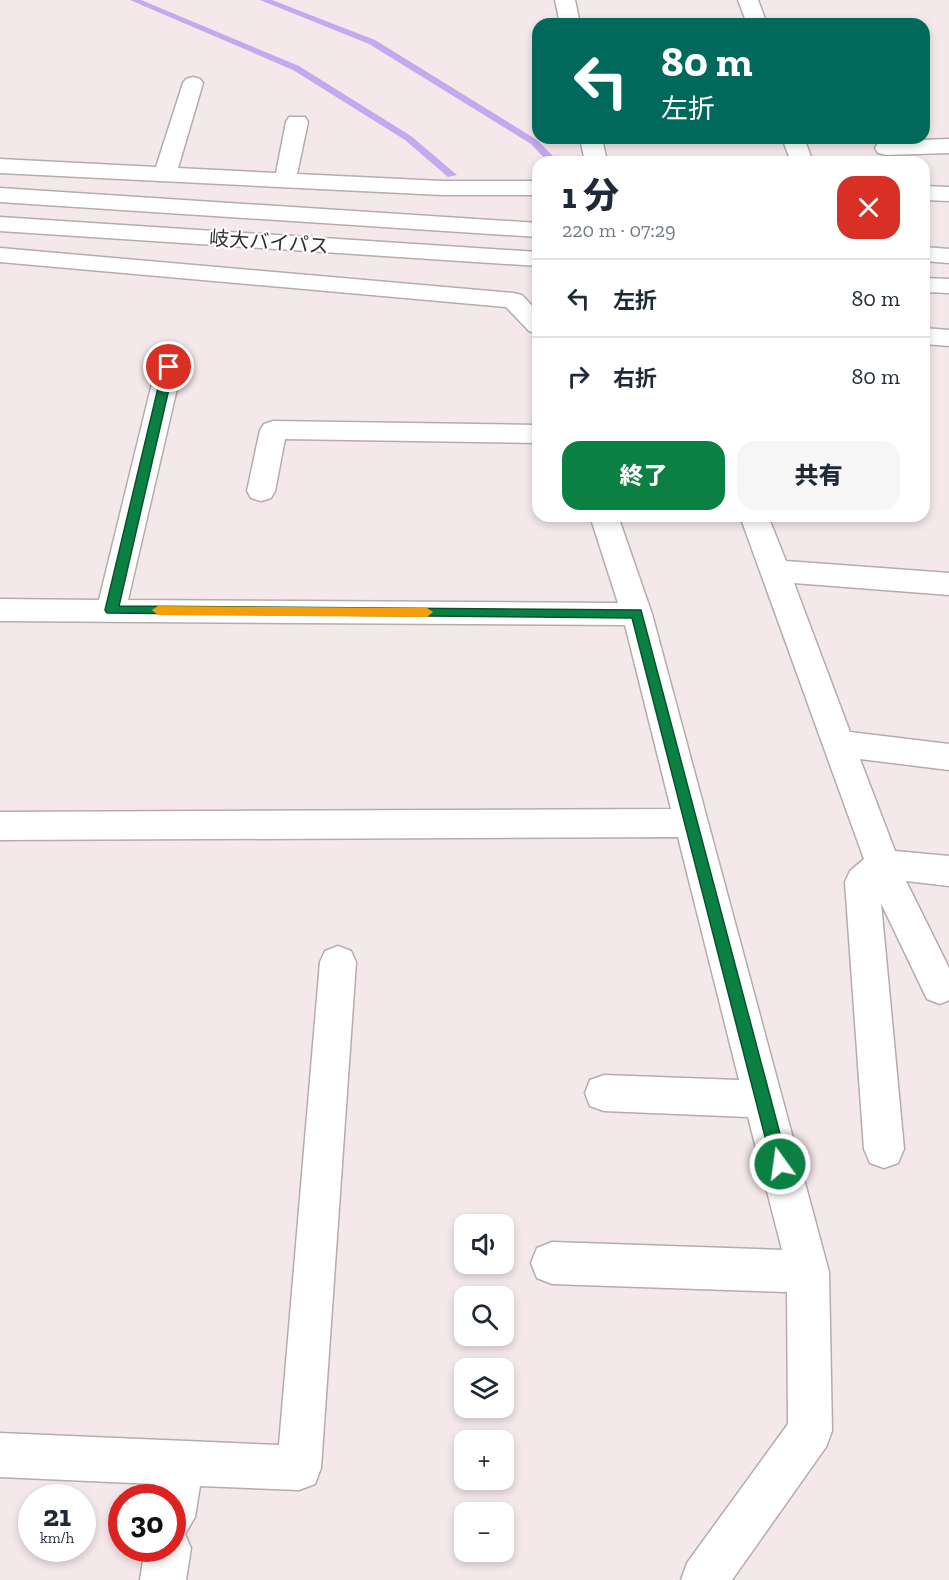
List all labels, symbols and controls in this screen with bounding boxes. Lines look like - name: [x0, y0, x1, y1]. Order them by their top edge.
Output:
- text: 80 m: [661, 36, 752, 87]
- icon: left: [562, 42, 640, 120]
- text: 左折: [661, 93, 715, 125]
- text: 1 分: [562, 174, 619, 217]
- button: close: [837, 176, 900, 239]
- text: 220 m · 07:29: [562, 218, 676, 242]
- street label: 岐大バイパス: [209, 226, 329, 258]
- icon: left: [562, 282, 595, 315]
- text: 80 m: [852, 285, 900, 312]
- text: 左折: [613, 287, 657, 314]
- pin: [143, 341, 194, 392]
- icon: arrive: [152, 350, 185, 383]
- icon: right: [562, 360, 595, 393]
- text: 80 m: [852, 363, 900, 390]
- text: 右折: [613, 365, 657, 392]
- button: 終了: [562, 441, 725, 510]
- button: 共有: [737, 441, 900, 510]
- position arrow: [748, 1132, 812, 1196]
- map controls: [454, 1214, 514, 1562]
- button: sound: [454, 1214, 514, 1274]
- button: search: [454, 1286, 514, 1346]
- button: layers: [454, 1358, 514, 1418]
- button: +: [454, 1430, 514, 1490]
- speed limit sign: 30: [108, 1484, 186, 1562]
- text: 21: [43, 1498, 71, 1534]
- button: −: [454, 1502, 514, 1562]
- text: km/h: [40, 1529, 74, 1547]

